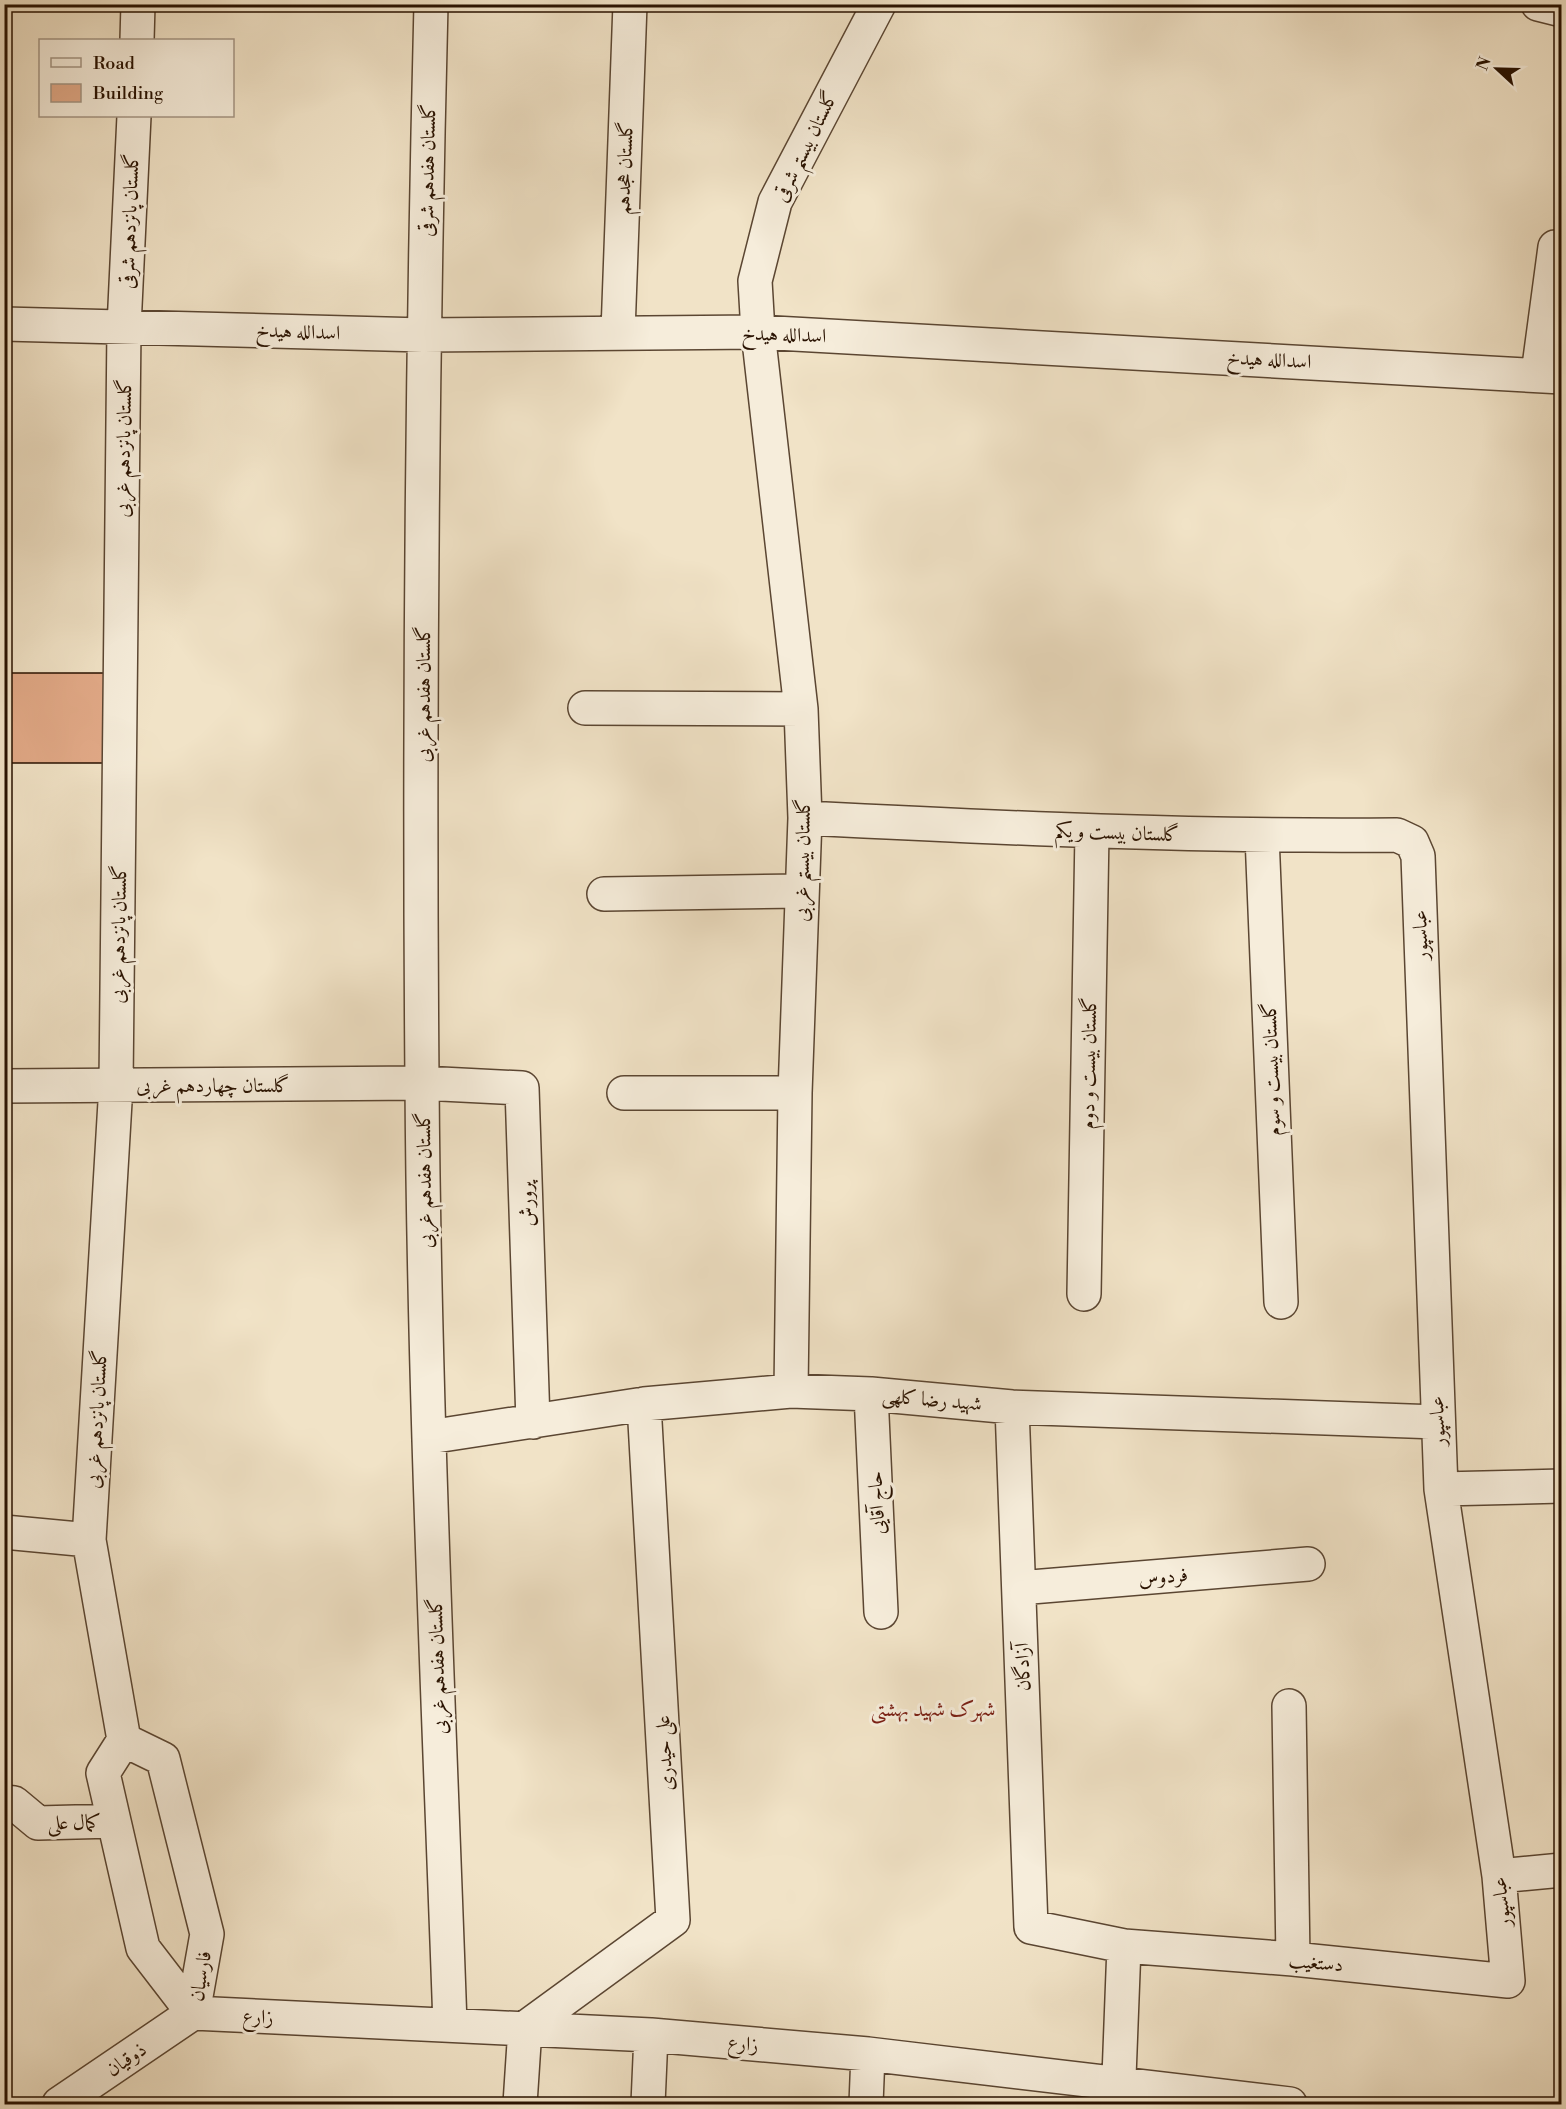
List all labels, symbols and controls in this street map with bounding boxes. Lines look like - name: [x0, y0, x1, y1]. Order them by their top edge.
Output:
- legend: [39, 39, 234, 117]
- north arrow: [1467, 39, 1527, 99]
- text: Road: [93, 52, 136, 75]
- text: N: [1472, 54, 1496, 73]
- text: Building: [92, 82, 164, 105]
- street label: گلستان بیستم شرقی: [768, 87, 849, 209]
- street label: گلستان هفدهم شرقی: [414, 103, 447, 237]
- street label: گلستان هجدهم: [610, 121, 645, 216]
- street label: گلستان پانزدهم شرقی: [115, 153, 150, 290]
- street label: اسدالله هیدخ: [255, 319, 341, 350]
- street label: اسدالله هیدخ: [741, 322, 827, 353]
- street label: اسدالله هیدخ: [1226, 346, 1312, 379]
- street label: گلستان پانزدهم غربی: [110, 378, 143, 518]
- street label: گلستان هفدهم غربی: [411, 626, 442, 763]
- street label: گلستان بیستم غربی: [789, 798, 823, 922]
- street label: گلستان بیست و یکم: [1054, 818, 1180, 853]
- street label: گلستان پانزدهم غربی: [105, 864, 138, 1004]
- street label: عباسپور: [1408, 909, 1435, 962]
- street label: گلستان بیست و دوم: [1075, 996, 1107, 1130]
- street label: گلستان بیست و سوم: [1257, 1001, 1291, 1136]
- street label: گلستان چهاردهم غربی: [136, 1073, 290, 1104]
- street label: گلستان هفدهم غربی: [411, 1111, 444, 1249]
- street label: پرورش: [514, 1178, 541, 1227]
- street label: گلستان پانزدهم غربی: [80, 1349, 119, 1490]
- street label: شهید رضا کلهی: [881, 1384, 983, 1417]
- street label: عباسپور: [1425, 1395, 1452, 1449]
- street label: حاج آقایی: [862, 1470, 896, 1535]
- street label: فردوس: [1137, 1563, 1189, 1592]
- street label: گلستان هفدهم غربی: [423, 1597, 458, 1735]
- street label: آزادگان: [1009, 1640, 1037, 1692]
- district label: شهرک شهید بهشتی: [870, 1697, 996, 1724]
- street label: علی حیدری: [651, 1714, 681, 1791]
- street label: کمال علی: [47, 1811, 101, 1837]
- street label: عباسپور: [1487, 1876, 1518, 1930]
- street label: فارسیان: [185, 1949, 218, 2003]
- street label: دستغیب: [1287, 1949, 1344, 1978]
- street label: زارع: [242, 2004, 274, 2035]
- street label: زارع: [726, 2031, 759, 2062]
- street label: ذوقیان: [102, 2038, 152, 2083]

